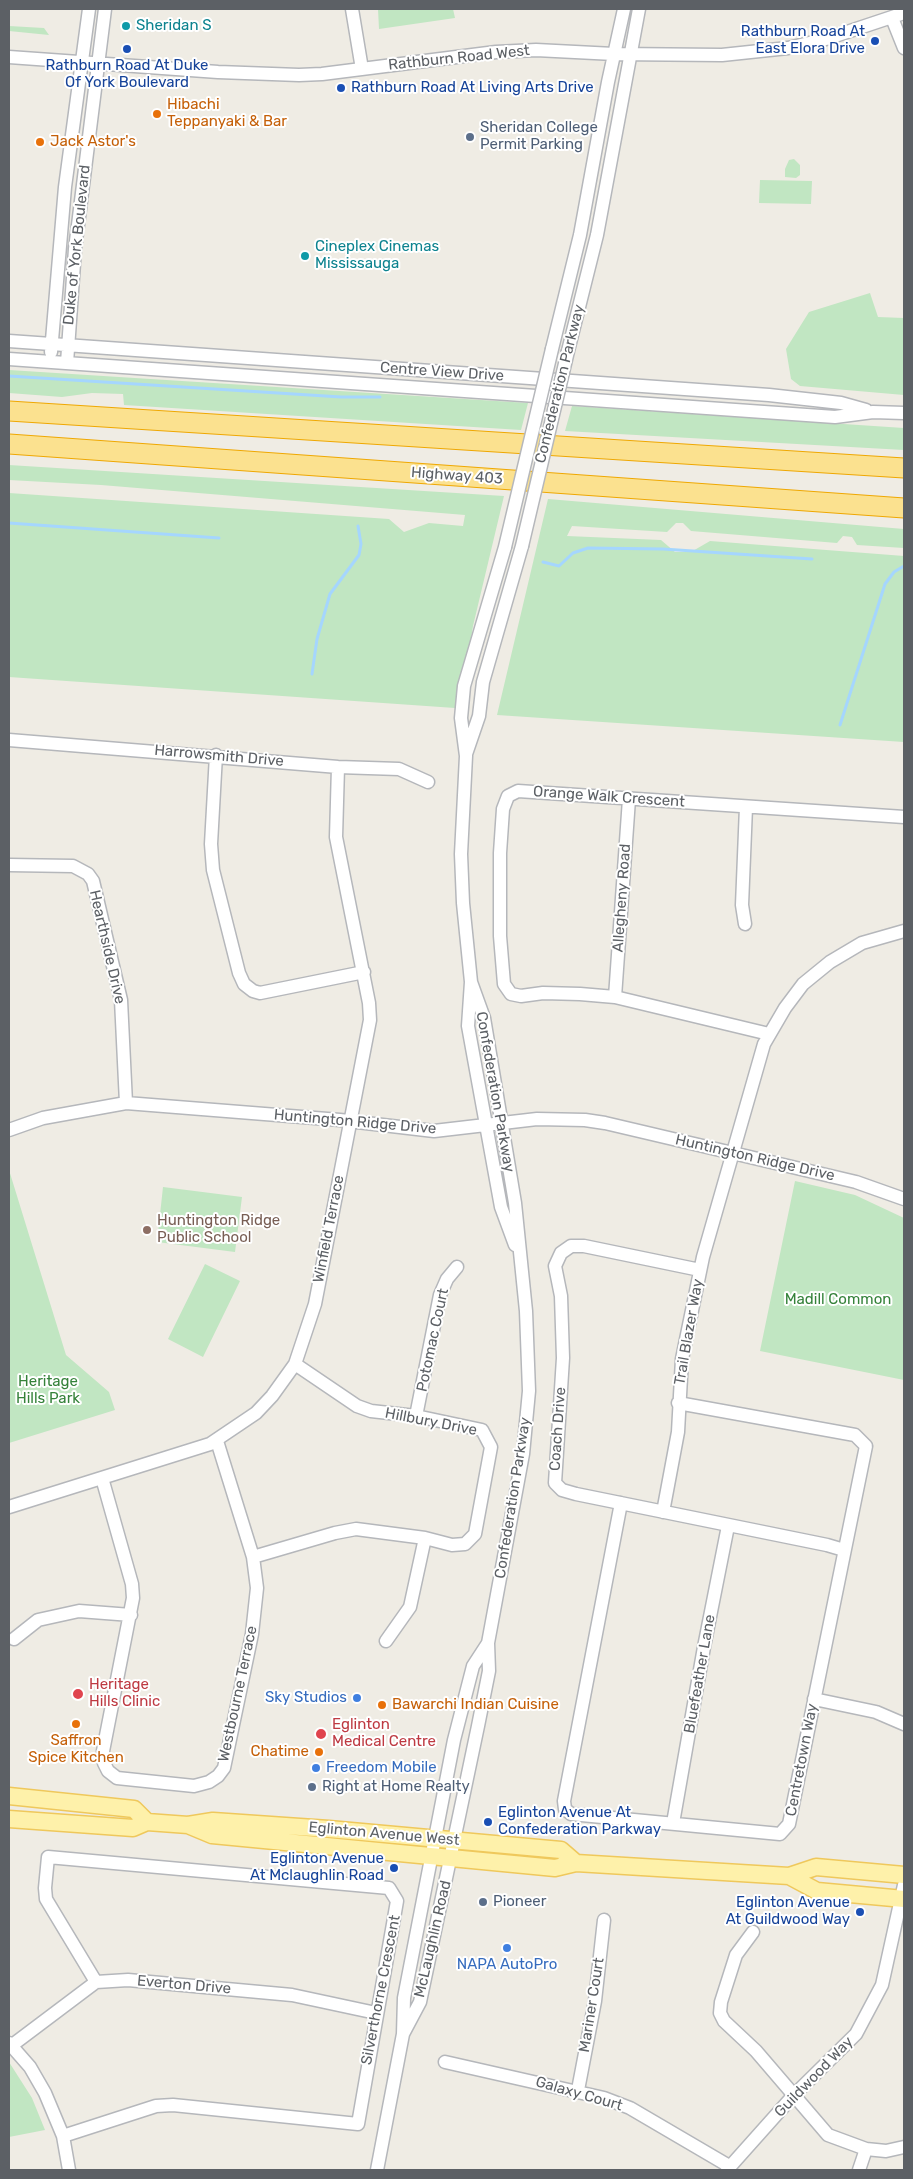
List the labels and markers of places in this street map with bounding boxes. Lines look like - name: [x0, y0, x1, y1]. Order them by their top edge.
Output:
- place label: Sheridan S: [136, 17, 211, 35]
- marker: Sheridan S: [120, 20, 132, 32]
- place label: Rathburn Road At East Elora Drive: [741, 23, 865, 58]
- marker: Rathburn Road At East Elora Drive: [869, 35, 881, 47]
- marker: Rathburn Road At Duke Of York Boulevard: [121, 43, 133, 55]
- place label: Rathburn Road At Duke Of York Boulevard: [45, 57, 209, 92]
- place label: Rathburn Road At Living Arts Drive: [351, 79, 594, 97]
- marker: Rathburn Road At Living Arts Drive: [335, 82, 347, 94]
- place label: Hibachi Teppanyaki & Bar: [167, 96, 287, 131]
- marker: Hibachi Teppanyaki & Bar: [151, 108, 163, 120]
- place label: Sheridan College Permit Parking: [480, 119, 598, 154]
- marker: Sheridan College Permit Parking: [464, 131, 476, 143]
- place label: Jack Astor's: [50, 133, 136, 151]
- marker: Jack Astor's: [34, 136, 46, 148]
- place label: Cineplex Cinemas Mississauga: [315, 238, 439, 273]
- marker: Cineplex Cinemas Mississauga: [299, 250, 311, 262]
- place label: Huntington Ridge Public School: [157, 1212, 280, 1247]
- marker: Huntington Ridge Public School: [141, 1224, 153, 1236]
- place label: Heritage Hills Clinic: [89, 1676, 160, 1711]
- marker: Heritage Hills Clinic: [71, 1687, 85, 1701]
- place label: Sky Studios: [265, 1689, 347, 1707]
- marker: Sky Studios: [351, 1692, 363, 1704]
- place label: Bawarchi Indian Cuisine: [392, 1696, 559, 1714]
- marker: Bawarchi Indian Cuisine: [376, 1699, 388, 1711]
- place label: Eglinton Medical Centre: [332, 1716, 436, 1751]
- marker: Saffron Spice Kitchen: [70, 1718, 82, 1730]
- marker: Eglinton Medical Centre: [314, 1727, 328, 1741]
- place label: Saffron Spice Kitchen: [28, 1732, 124, 1767]
- place label: Chatime: [250, 1743, 309, 1761]
- marker: Chatime: [313, 1746, 325, 1758]
- place label: Freedom Mobile: [326, 1759, 437, 1777]
- marker: Freedom Mobile: [310, 1762, 322, 1774]
- place label: Right at Home Realty: [322, 1778, 470, 1796]
- marker: Right at Home Realty: [306, 1781, 318, 1793]
- place label: Eglinton Avenue At Confederation Parkway: [498, 1804, 661, 1839]
- marker: Eglinton Avenue At Confederation Parkway: [482, 1816, 494, 1828]
- place label: Eglinton Avenue At Mclaughlin Road: [250, 1850, 384, 1885]
- marker: Eglinton Avenue At Mclaughlin Road: [388, 1862, 400, 1874]
- place label: Pioneer: [493, 1893, 546, 1911]
- place label: Eglinton Avenue At Guildwood Way: [726, 1894, 850, 1929]
- marker: Pioneer: [477, 1896, 489, 1908]
- marker: Eglinton Avenue At Guildwood Way: [854, 1906, 866, 1918]
- marker: NAPA AutoPro: [501, 1942, 513, 1954]
- place label: NAPA AutoPro: [457, 1956, 557, 1974]

